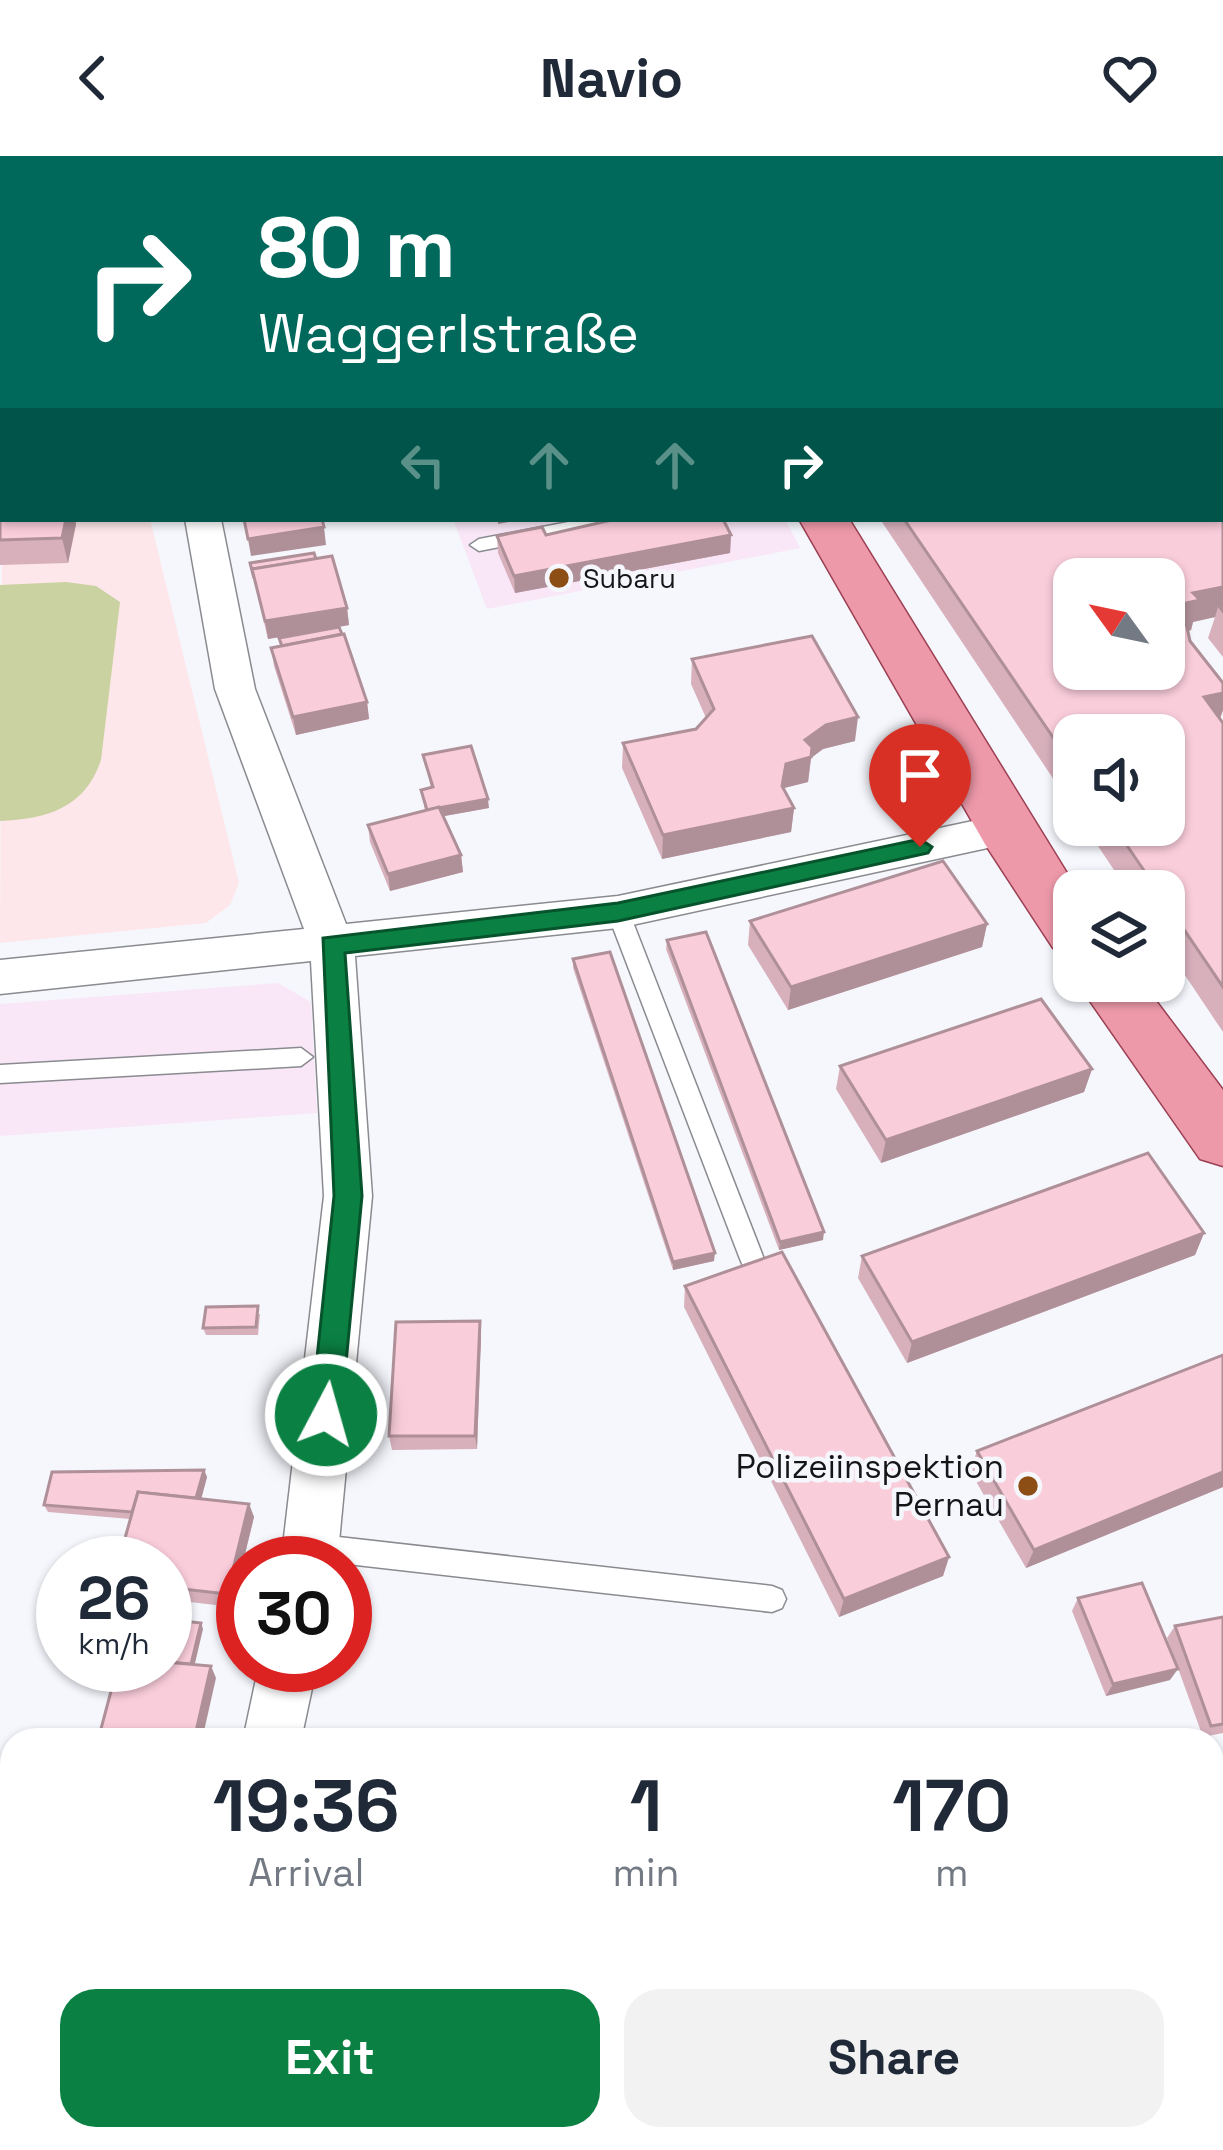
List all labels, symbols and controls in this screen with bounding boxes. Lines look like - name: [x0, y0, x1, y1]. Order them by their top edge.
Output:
- text: Navio: [540, 44, 683, 113]
- icon: back: [60, 45, 126, 111]
- icon: heart: [1097, 45, 1163, 111]
- text: 80 m: [258, 194, 456, 302]
- icon: right: [60, 204, 216, 360]
- text: Waggerlstraße: [258, 299, 639, 368]
- icon: left: [390, 432, 456, 498]
- icon: ahead: [516, 432, 582, 498]
- icon: ahead: [642, 432, 708, 498]
- icon: right: [768, 432, 834, 498]
- north arrow: [1053, 558, 1185, 690]
- map controls: [1053, 558, 1185, 1002]
- place label: Subaru: [583, 561, 676, 596]
- marker: Subaru: [546, 565, 572, 591]
- button: sound: [1053, 714, 1185, 846]
- pin: [869, 724, 971, 847]
- icon: arrive: [887, 742, 953, 808]
- button: layers: [1053, 870, 1185, 1002]
- position arrow: [263, 1352, 389, 1478]
- place label: Polizeiinspektion Pernau: [736, 1446, 1004, 1526]
- marker: Polizeiinspektion Pernau: [1015, 1473, 1041, 1499]
- speed limit sign: 30: [216, 1536, 372, 1692]
- text: 26: [78, 1560, 150, 1637]
- text: km/h: [78, 1624, 150, 1663]
- text: 19:36: [213, 1760, 400, 1852]
- text: 1: [630, 1760, 662, 1852]
- text: 170: [892, 1760, 1011, 1852]
- text: Arrival: [248, 1848, 364, 1897]
- text: min: [612, 1848, 679, 1897]
- text: m: [935, 1848, 969, 1897]
- button: Exit: [60, 1989, 600, 2127]
- button: Share: [624, 1989, 1164, 2127]

